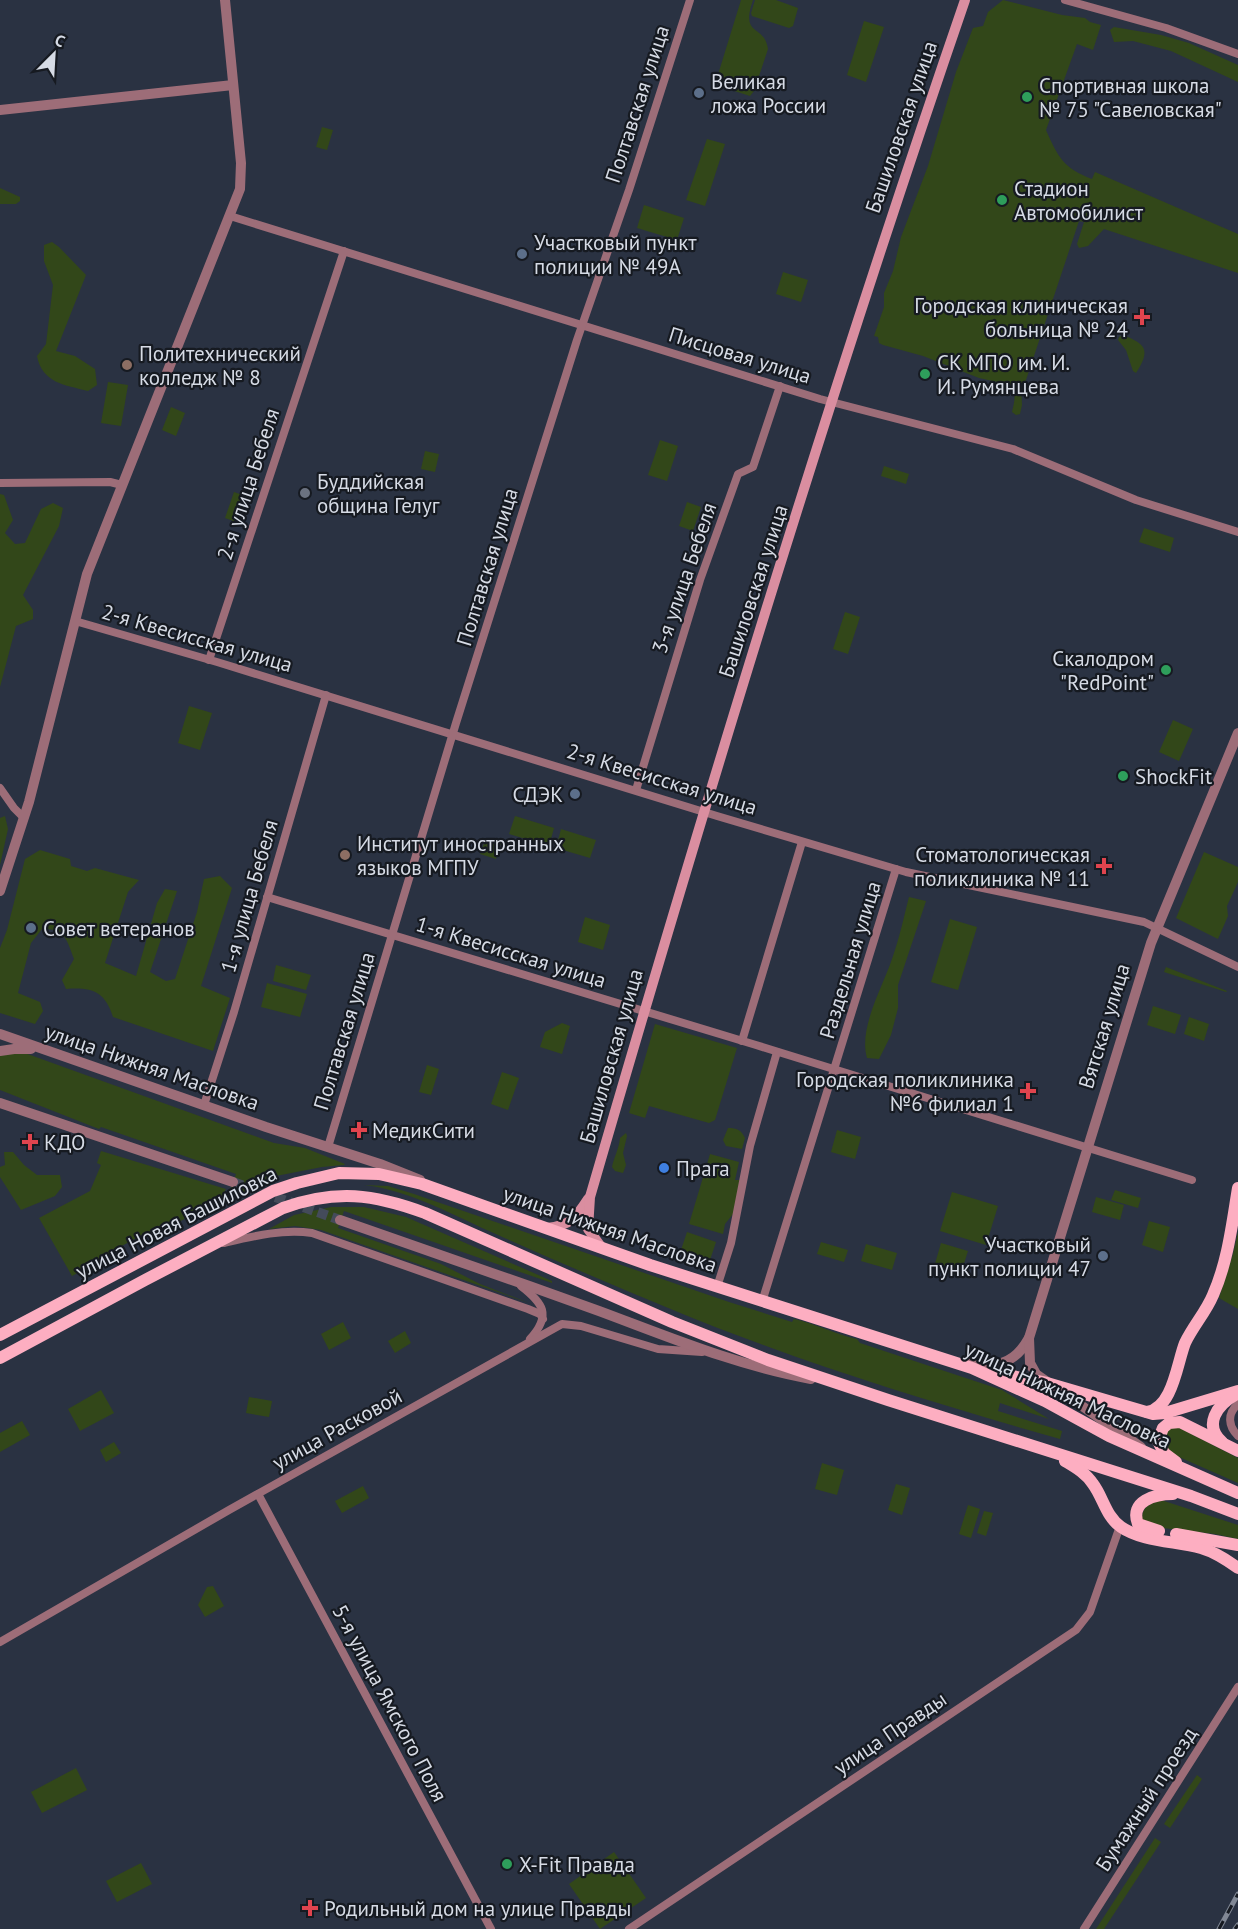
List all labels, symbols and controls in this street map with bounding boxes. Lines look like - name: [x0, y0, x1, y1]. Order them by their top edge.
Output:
- street label: Полтавская улица: [599, 22, 675, 186]
- north arrow: [24, 24, 84, 84]
- text: С: [52, 29, 68, 51]
- street label: Башиловская улица: [859, 37, 943, 217]
- place label: Великая ложа России: [710, 68, 826, 119]
- place label: Спортивная школа № 75 "Савеловская": [1039, 72, 1222, 123]
- marker: Великая ложа России: [692, 86, 706, 100]
- marker: Спортивная школа № 75 "Савеловская": [1020, 90, 1034, 104]
- place label: Стадион Автомобилист: [1014, 175, 1144, 226]
- marker: Стадион Автомобилист: [995, 193, 1009, 207]
- place label: Участковый пункт полиции № 49А: [534, 229, 697, 280]
- marker: Участковый пункт полиции № 49А: [515, 247, 529, 261]
- place label: Городская клиническая больница № 24: [914, 292, 1128, 343]
- marker: Городская клиническая больница № 24: [1133, 308, 1151, 326]
- street label: Писцовая улица: [666, 321, 814, 389]
- place label: Политехнический колледж № 8: [139, 340, 301, 391]
- place label: СК МПО им. И. И. Румянцева: [937, 349, 1070, 400]
- marker: Политехнический колледж № 8: [120, 358, 134, 372]
- marker: СК МПО им. И. И. Румянцева: [918, 367, 932, 381]
- street label: 2-я улица Бебеля: [211, 405, 285, 563]
- place label: Буддийская община Гелуг: [317, 468, 440, 519]
- street label: Полтавская улица: [450, 485, 524, 649]
- marker: Буддийская община Гелуг: [298, 486, 312, 500]
- street label: 3-я улица Бебеля: [646, 499, 722, 657]
- street label: Башиловская улица: [712, 501, 794, 681]
- street label: 2-я Квесисская улица: [98, 598, 296, 678]
- place label: Скалодром "RedPoint": [1052, 645, 1154, 696]
- marker: Скалодром "RedPoint": [1159, 663, 1173, 677]
- street label: 2-я Квесисская улица: [564, 737, 760, 821]
- place label: ShockFit: [1135, 763, 1212, 790]
- marker: ShockFit: [1116, 769, 1130, 783]
- place label: СДЭК: [512, 781, 563, 808]
- marker: СДЭК: [568, 787, 582, 801]
- street label: 1-я улица Бебеля: [214, 816, 284, 976]
- place label: Институт иностранных языков МГПУ: [357, 830, 564, 881]
- place label: Стоматологическая поликлиника № 11: [914, 841, 1090, 892]
- marker: Институт иностранных языков МГПУ: [338, 848, 352, 862]
- marker: Стоматологическая поликлиника № 11: [1095, 857, 1113, 875]
- street label: Раздельная улица: [813, 878, 887, 1042]
- street label: 1-я Квесисская улица: [413, 910, 609, 994]
- place label: Совет ветеранов: [43, 915, 195, 942]
- marker: Совет ветеранов: [24, 921, 38, 935]
- street label: Полтавская улица: [307, 949, 381, 1113]
- street label: Вятская улица: [1072, 960, 1136, 1092]
- street label: Башиловская улица: [573, 966, 649, 1146]
- street label: улица Нижняя Масловка: [41, 1018, 263, 1116]
- place label: Городская поликлиника №6 филиал 1: [796, 1066, 1014, 1117]
- marker: Городская поликлиника №6 филиал 1: [1019, 1082, 1037, 1100]
- place label: МедикСити: [372, 1117, 475, 1144]
- marker: МедикСити: [350, 1121, 368, 1139]
- place label: КДО: [44, 1129, 85, 1156]
- marker: КДО: [21, 1133, 39, 1151]
- place label: Прага: [676, 1155, 730, 1182]
- street label: улица Новая Башиловка: [71, 1159, 281, 1285]
- marker: Прага: [657, 1161, 671, 1175]
- street label: улица Нижняя Масловка: [499, 1180, 721, 1278]
- place label: Участковый пункт полиции 47: [928, 1231, 1091, 1282]
- marker: Участковый пункт полиции 47: [1096, 1249, 1110, 1263]
- street label: улица Нижняя Масловка: [961, 1335, 1175, 1455]
- street label: улица Расковой: [267, 1382, 407, 1476]
- street label: 5-я улица Ямского Поля: [327, 1600, 453, 1806]
- street label: улица Правды: [828, 1685, 952, 1781]
- street label: Бумажный проезд: [1089, 1722, 1203, 1876]
- place label: X-Fit Правда: [519, 1851, 635, 1878]
- marker: X-Fit Правда: [500, 1857, 514, 1871]
- place label: Родильный дом на улице Правды: [324, 1895, 631, 1922]
- marker: Родильный дом на улице Правды: [301, 1899, 319, 1917]

